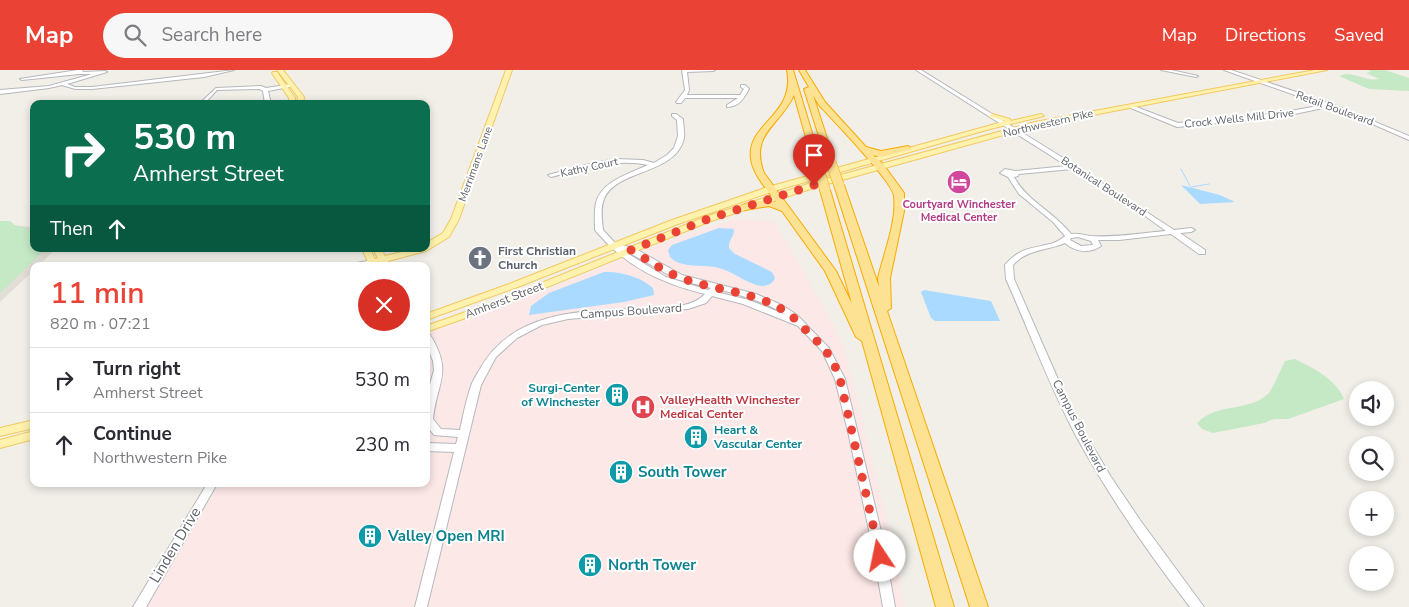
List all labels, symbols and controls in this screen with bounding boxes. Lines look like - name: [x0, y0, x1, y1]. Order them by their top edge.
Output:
- search box: [103, 13, 453, 58]
- text: Map: [25, 19, 73, 51]
- icon: search: [121, 21, 149, 49]
- text: Search here: [161, 22, 262, 48]
- text: Map: [1162, 23, 1197, 47]
- text: Directions: [1225, 23, 1306, 47]
- text: Saved: [1334, 23, 1384, 47]
- street label: Retail Boulevard: [1294, 87, 1376, 130]
- street label: Crock Wells Mill Drive: [1184, 105, 1295, 132]
- street label: Northwestern Pike: [1002, 106, 1095, 141]
- text: 530 m: [133, 114, 236, 161]
- icon: right: [50, 120, 115, 185]
- street label: Merrimans Lane: [455, 124, 496, 204]
- pin: [793, 134, 835, 185]
- icon: arrive: [800, 141, 828, 169]
- street label: Botanical Boulevard: [1058, 153, 1149, 220]
- street label: Kathy Court: [559, 154, 619, 181]
- text: Amherst Street: [133, 159, 284, 189]
- hotel icon: Courtyard Winchester Medical Center: [946, 169, 972, 195]
- place label: Courtyard Winchester Medical Center: [902, 197, 1016, 225]
- icon: ahead: [103, 215, 131, 243]
- text: Then: [50, 216, 93, 242]
- place label: First Christian Church: [498, 243, 576, 273]
- church icon: First Christian Church: [467, 245, 493, 271]
- text: 11 min: [50, 273, 144, 314]
- street label: Amherst Street: [463, 278, 546, 322]
- button: close: [358, 279, 410, 331]
- street label: Campus Boulevard: [580, 299, 682, 323]
- text: 820 m · 07:21: [50, 313, 151, 335]
- text: Turn right: [93, 356, 180, 382]
- icon: right: [50, 366, 78, 394]
- text: 530 m: [355, 367, 410, 393]
- street label: Campus Boulevard: [1049, 377, 1109, 475]
- place label: Surgi-Center of Winchester: [521, 380, 600, 410]
- map controls: [1349, 381, 1394, 591]
- button: sound: [1349, 381, 1394, 426]
- text: Amherst Street: [93, 382, 203, 404]
- building icon: Surgi-Center of Winchester: [604, 382, 630, 408]
- place label: ValleyHealth Winchester Medical Center: [659, 392, 800, 422]
- hospital icon: ValleyHealth Winchester Medical Center: [630, 394, 656, 420]
- text: Continue: [93, 421, 172, 447]
- place label: Heart & Vascular Center: [713, 422, 803, 452]
- building icon: Heart & Vascular Center: [683, 424, 709, 450]
- icon: ahead: [50, 431, 78, 459]
- text: 230 m: [355, 432, 410, 458]
- button: search: [1349, 436, 1394, 481]
- text: Northwestern Pike: [93, 447, 227, 469]
- building icon: South Tower: [608, 459, 634, 485]
- place label: South Tower: [638, 462, 727, 482]
- button: +: [1349, 491, 1394, 536]
- street label: Linden Drive: [145, 503, 205, 587]
- building icon: Valley Open MRI: [357, 523, 383, 549]
- place label: Valley Open MRI: [387, 526, 505, 546]
- position arrow: [853, 529, 905, 581]
- button: −: [1349, 546, 1394, 591]
- building icon: North Tower: [577, 552, 603, 578]
- place label: North Tower: [608, 555, 696, 575]

